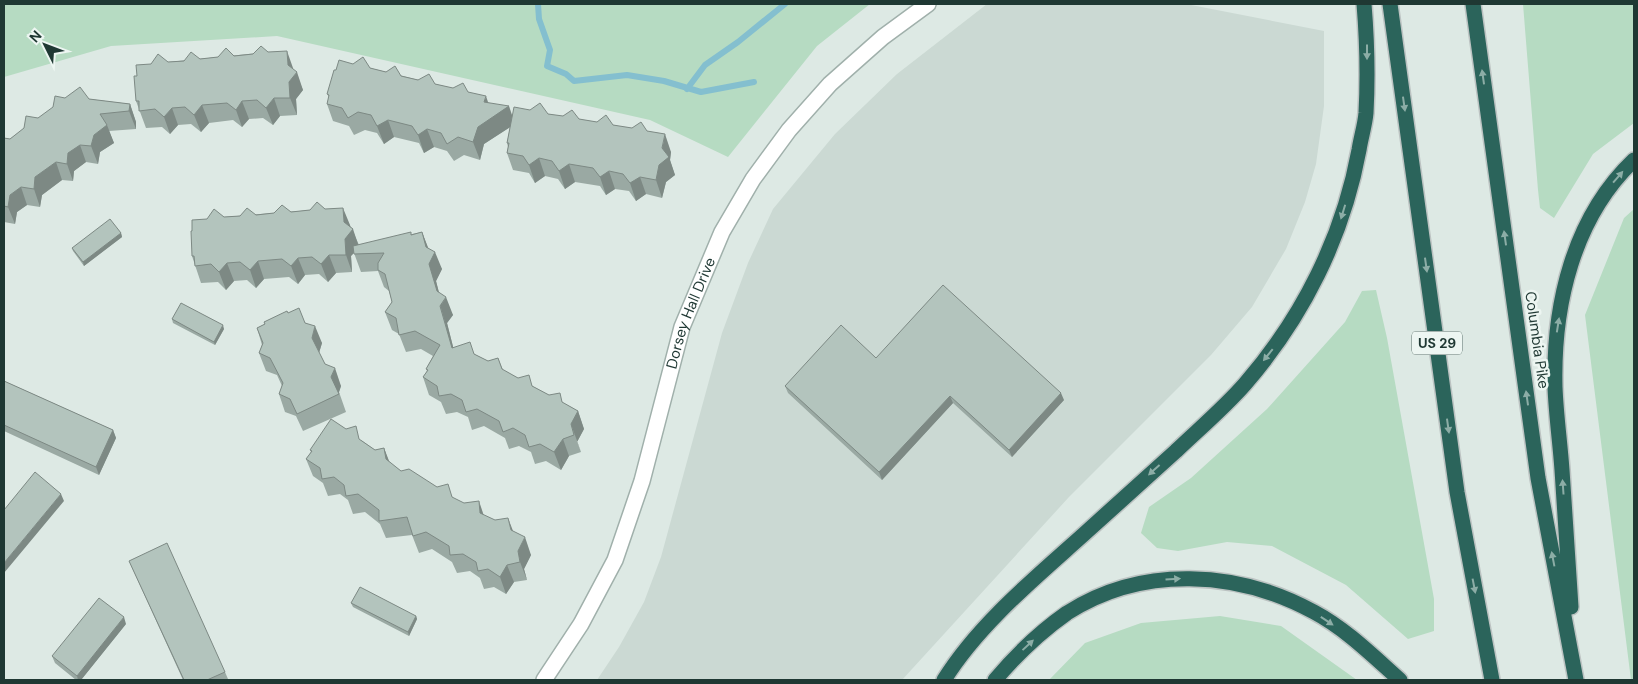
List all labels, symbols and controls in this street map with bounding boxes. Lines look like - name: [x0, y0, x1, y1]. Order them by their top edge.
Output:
- north arrow: [20, 20, 70, 70]
- text: N: [25, 26, 45, 46]
- one-way arrow: [1363, 45, 1371, 61]
- one-way arrow: [1479, 68, 1487, 84]
- one-way arrow: [1400, 96, 1408, 112]
- one-way arrow: [1613, 171, 1624, 184]
- one-way arrow: [1339, 205, 1347, 220]
- one-way arrow: [1501, 229, 1509, 245]
- street label: Dorsey Hall Drive: [662, 254, 720, 371]
- one-way arrow: [1422, 257, 1430, 273]
- street label: Columbia Pike: [1520, 290, 1554, 390]
- one-way arrow: [1555, 317, 1563, 333]
- road number: US 29: [1412, 332, 1462, 354]
- one-way arrow: [1262, 348, 1273, 361]
- one-way arrow: [1523, 390, 1531, 406]
- one-way arrow: [1444, 418, 1452, 434]
- one-way arrow: [1148, 464, 1160, 476]
- one-way arrow: [1558, 479, 1566, 495]
- one-way arrow: [1549, 550, 1557, 566]
- one-way arrow: [1165, 575, 1181, 583]
- one-way arrow: [1471, 579, 1479, 595]
- one-way arrow: [1320, 616, 1334, 626]
- one-way arrow: [1022, 639, 1034, 651]

